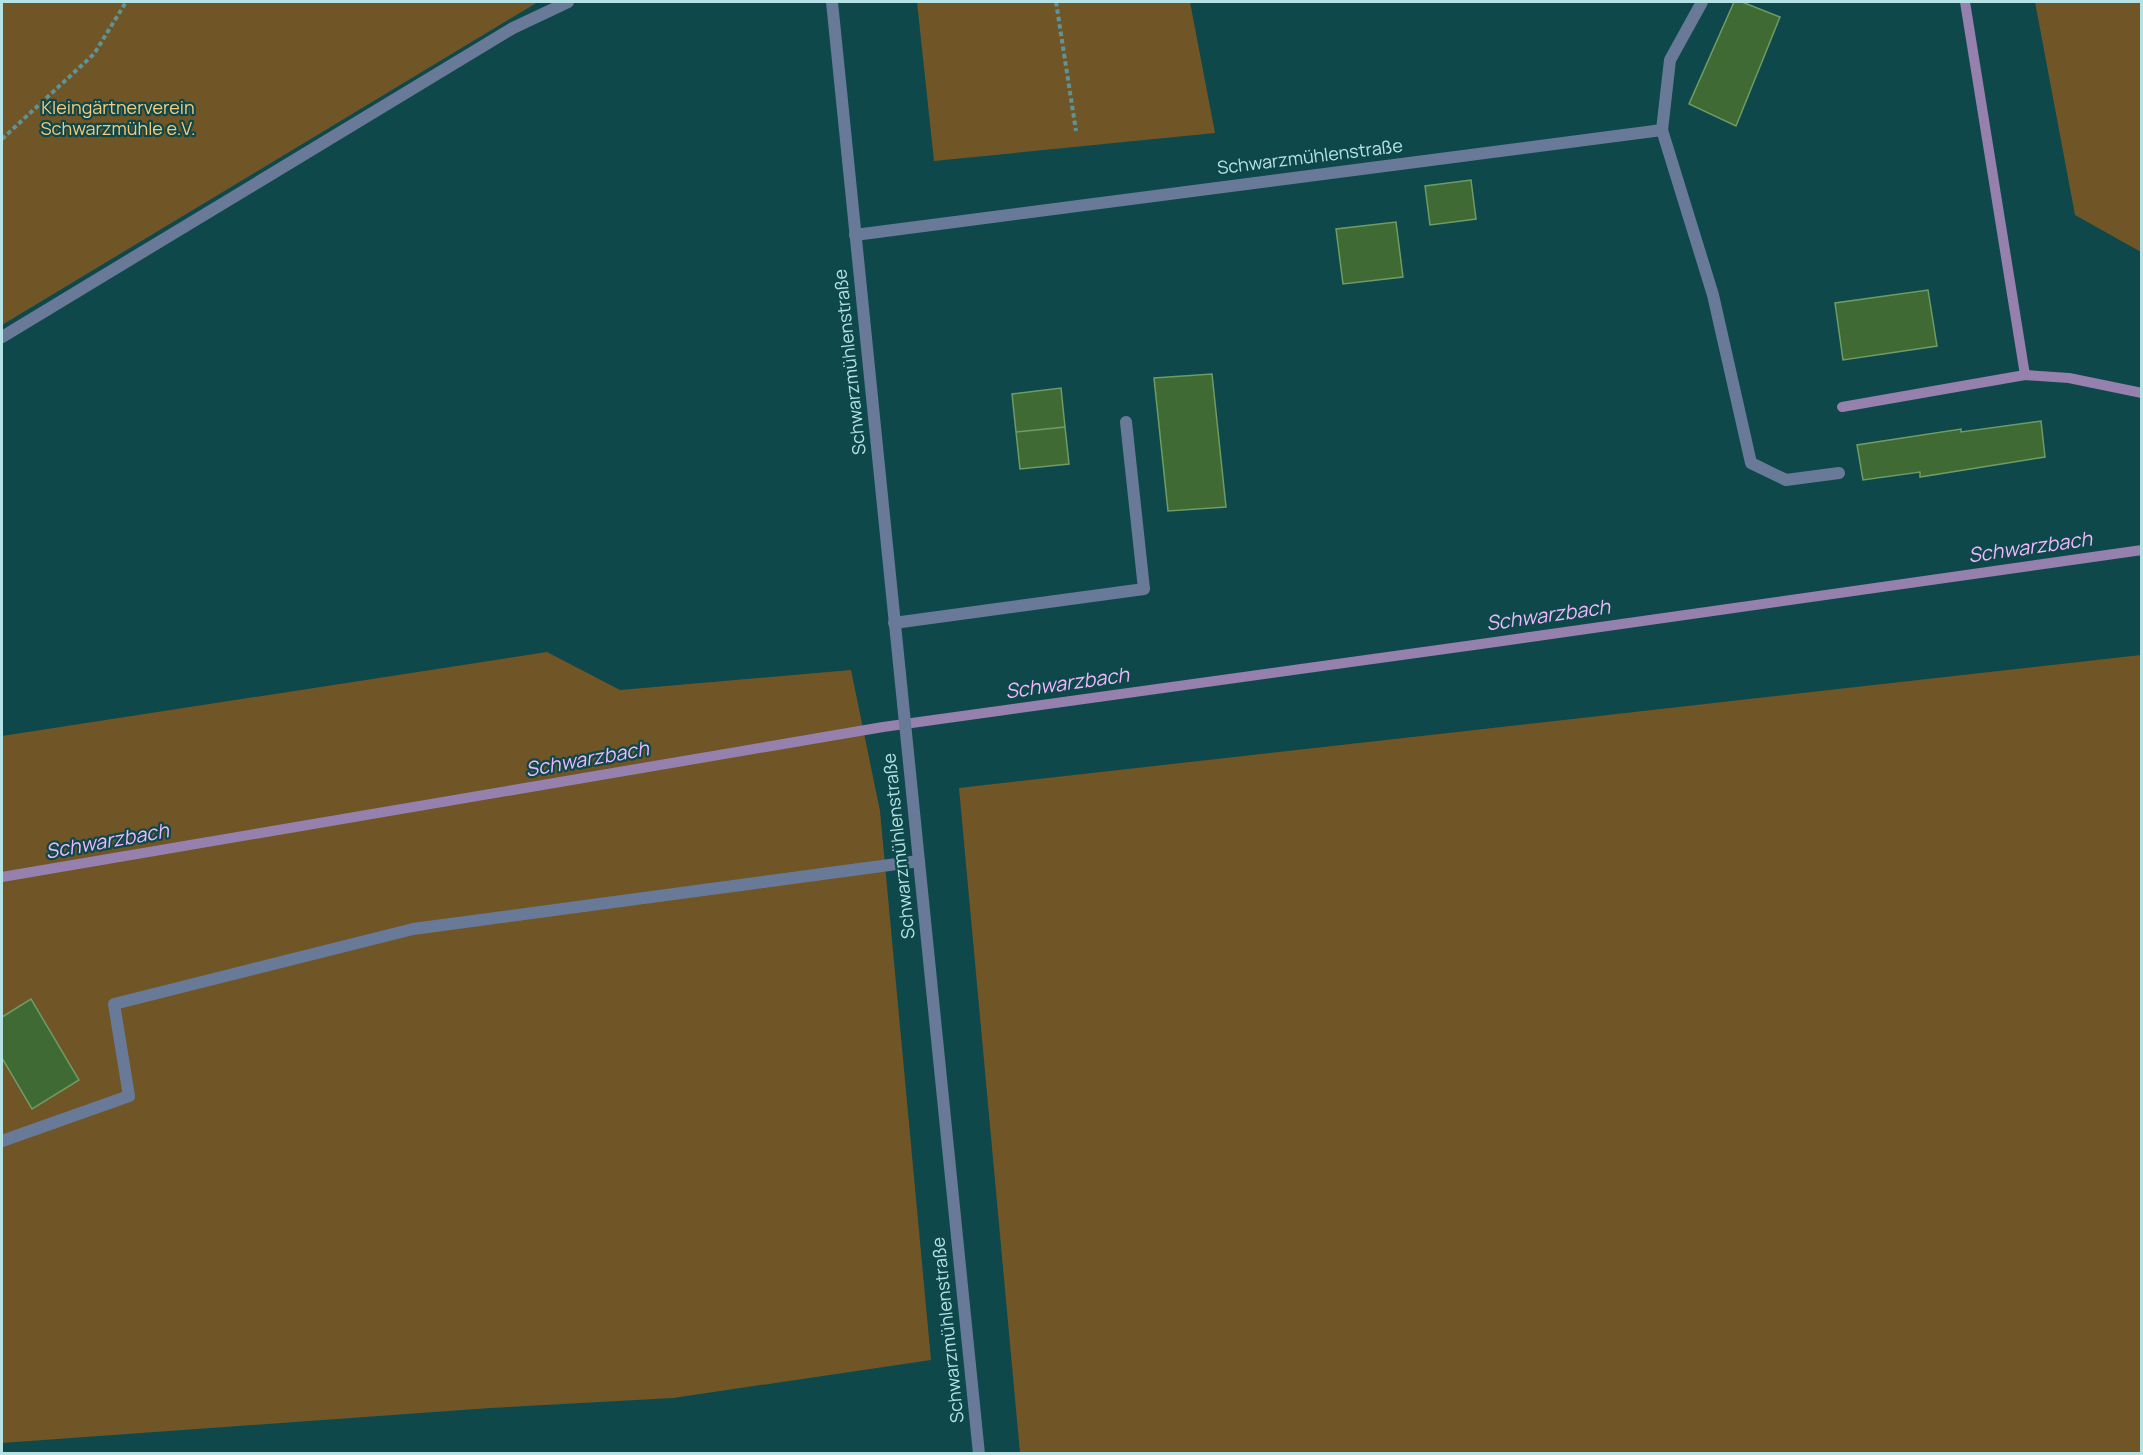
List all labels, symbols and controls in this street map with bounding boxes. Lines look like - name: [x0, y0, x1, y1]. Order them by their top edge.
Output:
- park label: Kleingärtnerverein Schwarzmühle e.V.: [40, 95, 196, 140]
- street label: Schwarzmühlenstraße: [1216, 133, 1404, 179]
- street label: Schwarzmühlenstraße: [827, 268, 871, 456]
- water label: Schwarzbach: [1966, 524, 2095, 569]
- water label: Schwarzbach: [1484, 592, 1613, 637]
- water label: Schwarzbach: [1003, 660, 1132, 705]
- water label: Schwarzbach: [523, 734, 652, 783]
- street label: Schwarzmühlenstraße: [876, 752, 920, 940]
- water label: Schwarzbach: [43, 816, 172, 865]
- street label: Schwarzmühlenstraße: [925, 1236, 969, 1424]

